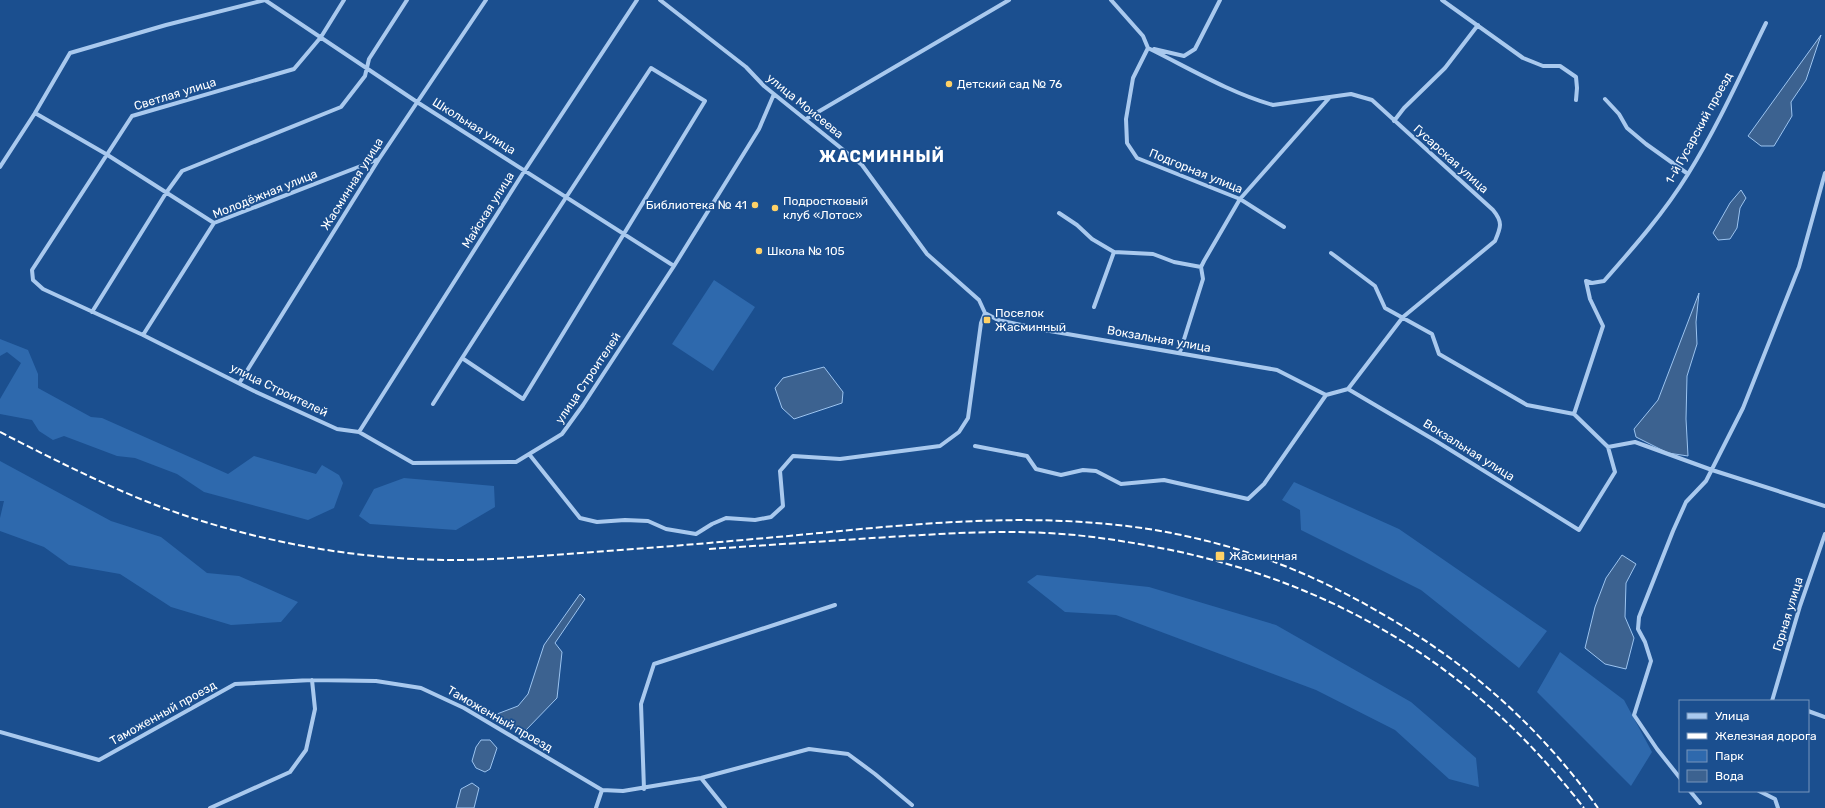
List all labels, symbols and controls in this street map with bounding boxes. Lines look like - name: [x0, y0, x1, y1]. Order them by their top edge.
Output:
- street label: 1-й Гусарский проезд: [1663, 70, 1735, 186]
- street label: улица Моисеева: [764, 71, 846, 141]
- street label: Светлая улица: [132, 75, 218, 113]
- place label: Детский сад № 76: [957, 77, 1062, 91]
- marker: Детский сад № 76: [944, 79, 954, 89]
- street label: Школьная улица: [430, 95, 518, 157]
- street label: Гусарская улица: [1411, 122, 1491, 196]
- street label: Жасминная улица: [318, 135, 386, 233]
- district label: ЖАСМИННЫЙ: [819, 146, 945, 166]
- street label: Подгорная улица: [1147, 146, 1245, 196]
- street label: Молодёжная улица: [211, 167, 319, 221]
- street label: Майская улица: [459, 169, 517, 251]
- place label: Подростковый клуб «Лотос»: [783, 194, 868, 222]
- place label: Библиотека № 41: [646, 198, 747, 212]
- marker: Библиотека № 41: [750, 200, 760, 210]
- marker: Подростковый клуб «Лотос»: [770, 203, 780, 213]
- place label: Школа № 105: [767, 244, 845, 258]
- marker: Школа № 105: [754, 246, 764, 256]
- place label: Поселок Жасминный: [995, 306, 1066, 334]
- marker: Поселок Жасминный: [982, 315, 992, 325]
- street label: Вокзальная улица: [1106, 323, 1212, 355]
- street label: улица Строителей: [552, 330, 624, 426]
- street label: улица Строителей: [228, 360, 330, 420]
- street label: Вокзальная улица: [1421, 416, 1517, 484]
- place label: Жасминная: [1229, 549, 1297, 563]
- marker: Жасминная: [1214, 550, 1226, 562]
- street label: Горная улица: [1770, 575, 1806, 653]
- street label: Таможенный проезд: [107, 678, 219, 748]
- street label: Таможенный проезд: [445, 683, 555, 755]
- legend: [1679, 700, 1809, 792]
- text: Улица: [1715, 709, 1749, 723]
- text: Железная дорога: [1715, 729, 1817, 743]
- text: Парк: [1715, 749, 1744, 763]
- text: Вода: [1715, 769, 1744, 783]

